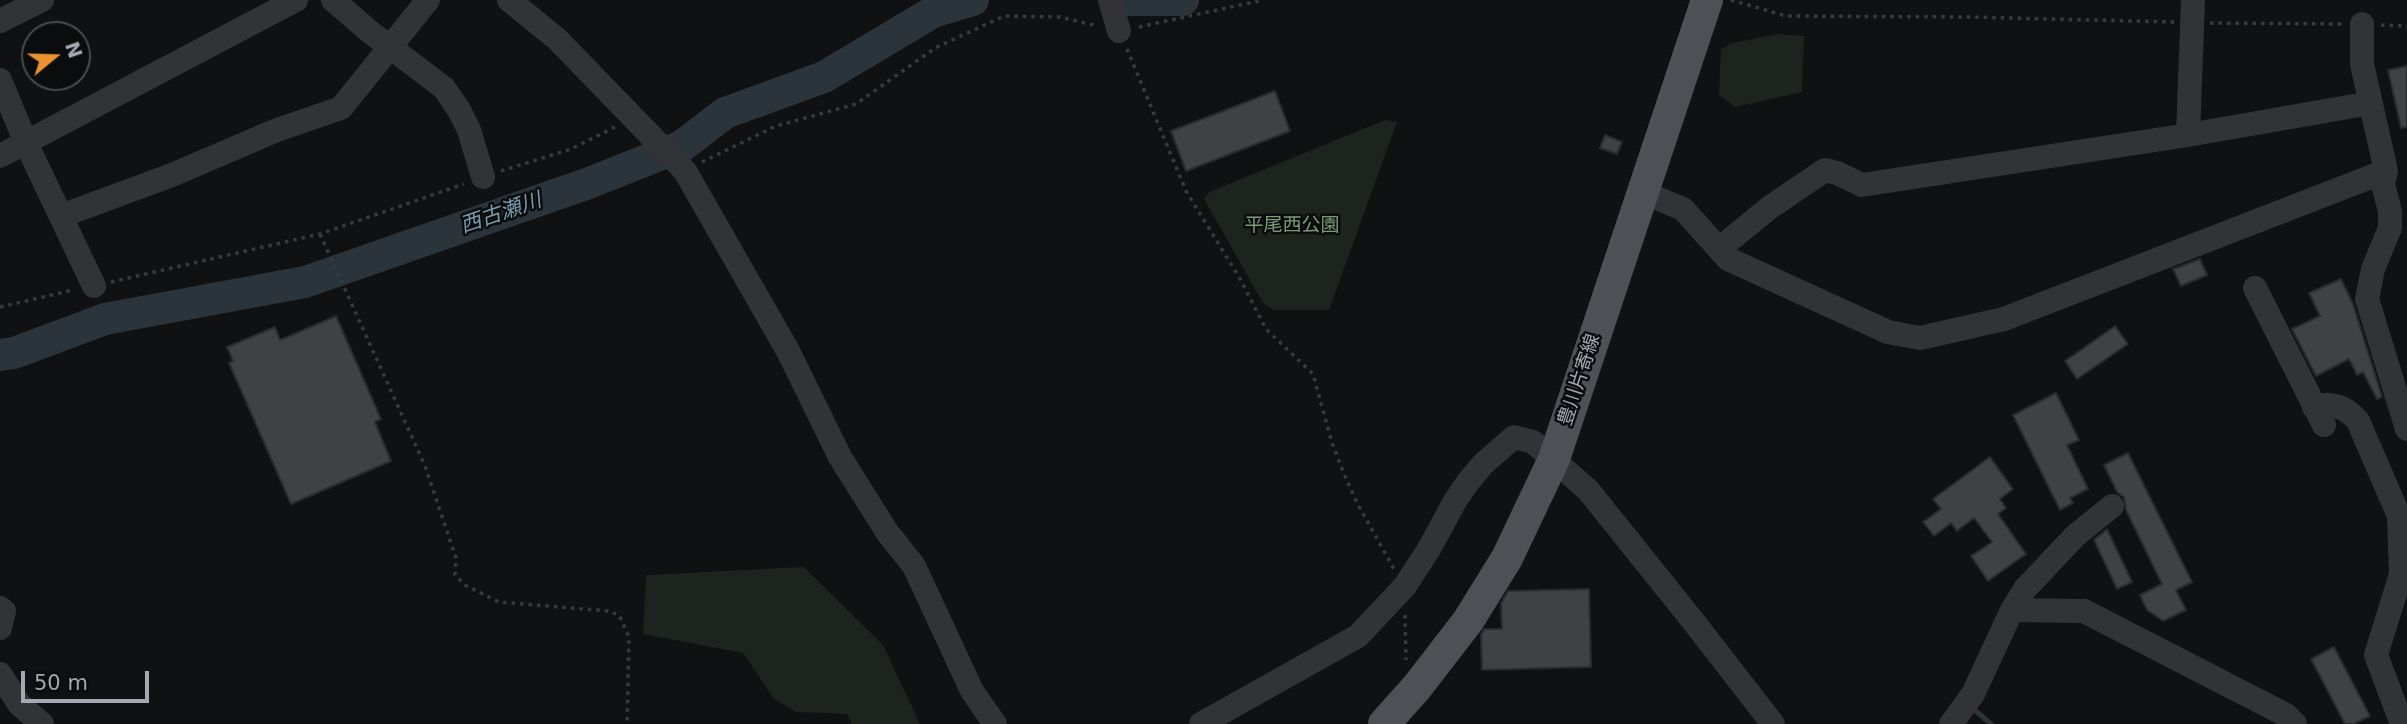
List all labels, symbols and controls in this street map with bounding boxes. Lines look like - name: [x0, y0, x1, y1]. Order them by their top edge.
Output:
- north arrow: [21, 21, 91, 91]
- text: N: [61, 39, 87, 61]
- water label: 西古瀬川: [457, 188, 545, 240]
- park label: 平尾西公園: [1245, 215, 1339, 237]
- street label: 豊川片寄線: [1554, 331, 1606, 429]
- scale bar: [24, 658, 152, 702]
- text: 50 m: [34, 671, 88, 695]

